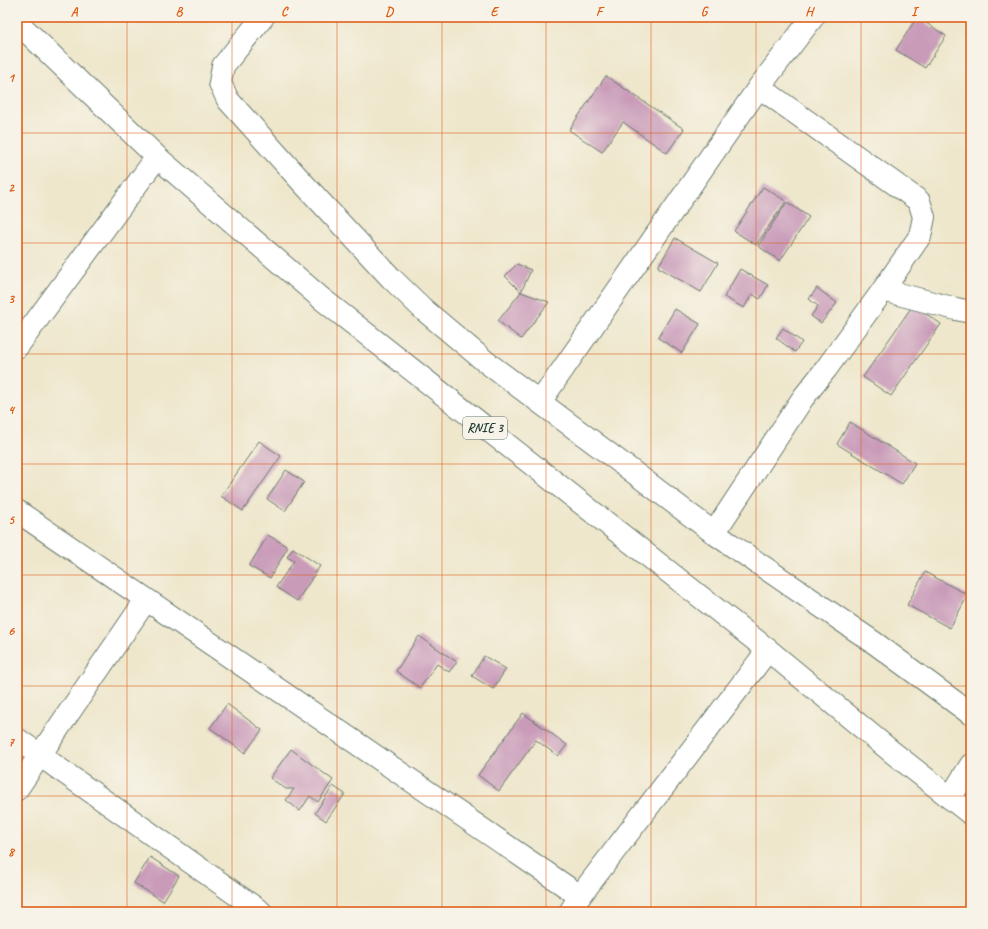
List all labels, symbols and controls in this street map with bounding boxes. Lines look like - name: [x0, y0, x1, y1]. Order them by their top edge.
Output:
- text: A: [71, 4, 79, 20]
- text: B: [176, 4, 184, 20]
- text: C: [281, 4, 289, 20]
- text: D: [385, 4, 394, 20]
- text: E: [491, 4, 500, 20]
- text: F: [596, 4, 605, 20]
- text: G: [701, 4, 709, 20]
- text: H: [805, 4, 815, 20]
- text: I: [911, 4, 920, 20]
- text: 1: [8, 70, 16, 86]
- text: 2: [8, 180, 15, 196]
- text: 3: [8, 291, 15, 307]
- text: 4: [8, 402, 16, 418]
- road number: RNIE 3: [463, 417, 507, 439]
- text: 5: [8, 512, 15, 528]
- text: 6: [8, 623, 15, 639]
- text: 7: [8, 734, 15, 750]
- text: 8: [8, 844, 16, 860]

